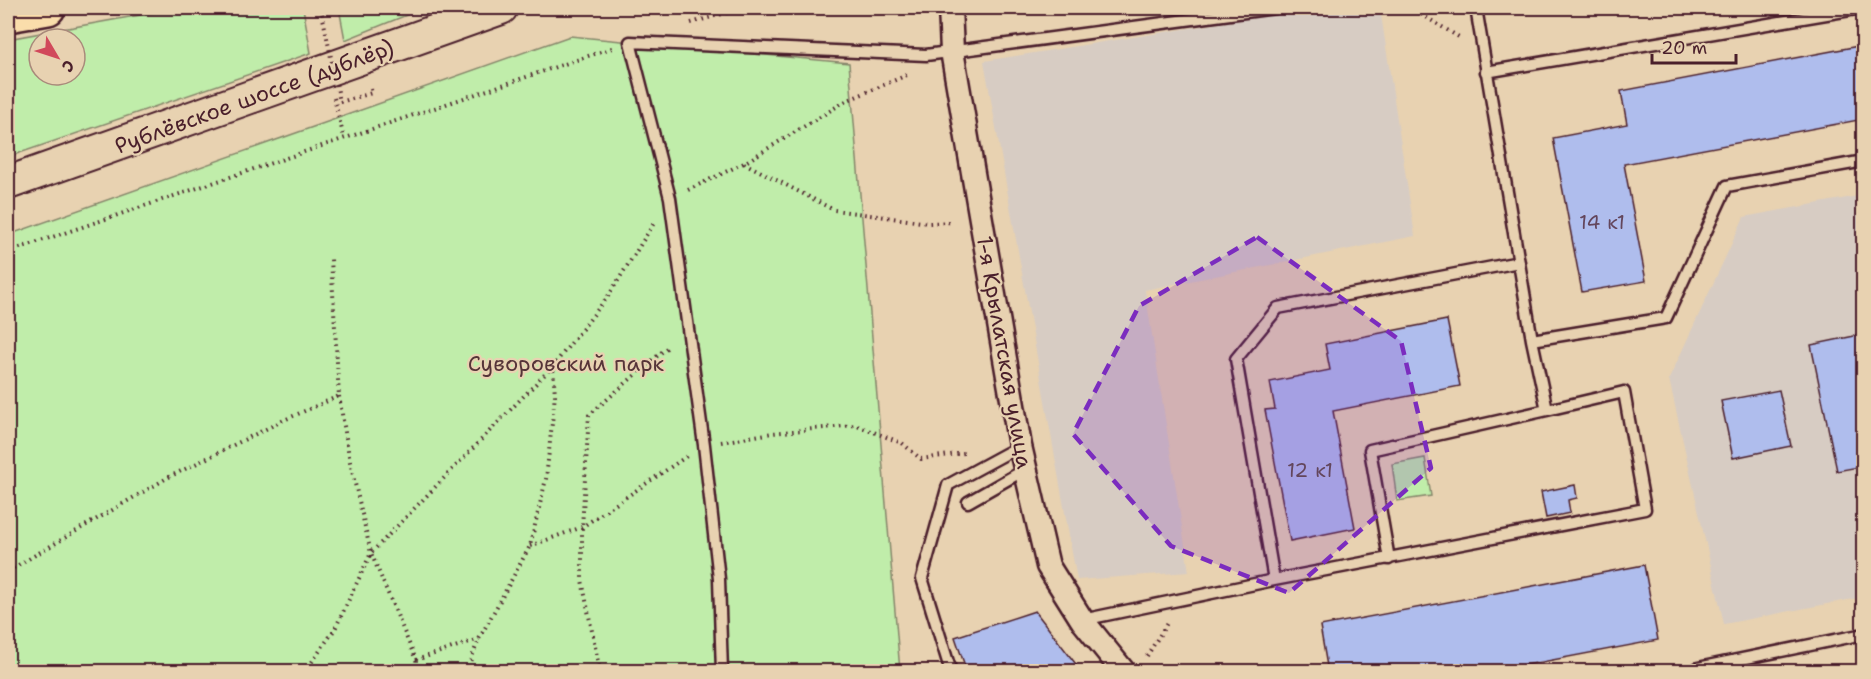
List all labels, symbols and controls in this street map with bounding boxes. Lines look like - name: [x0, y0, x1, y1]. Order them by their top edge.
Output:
- north arrow: [27, 27, 87, 87]
- scale bar: [1652, 27, 1736, 65]
- street label: Рублёвское шоссе (дублёр): [111, 32, 398, 161]
- text: 20 m: [1661, 36, 1707, 60]
- text: С: [57, 56, 80, 77]
- house number: 14 к1: [1579, 209, 1625, 235]
- street label: 1-я Крылатская улица: [970, 233, 1039, 471]
- park label: Суворовский парк: [468, 349, 665, 378]
- house number: 12 к1: [1287, 457, 1333, 483]

